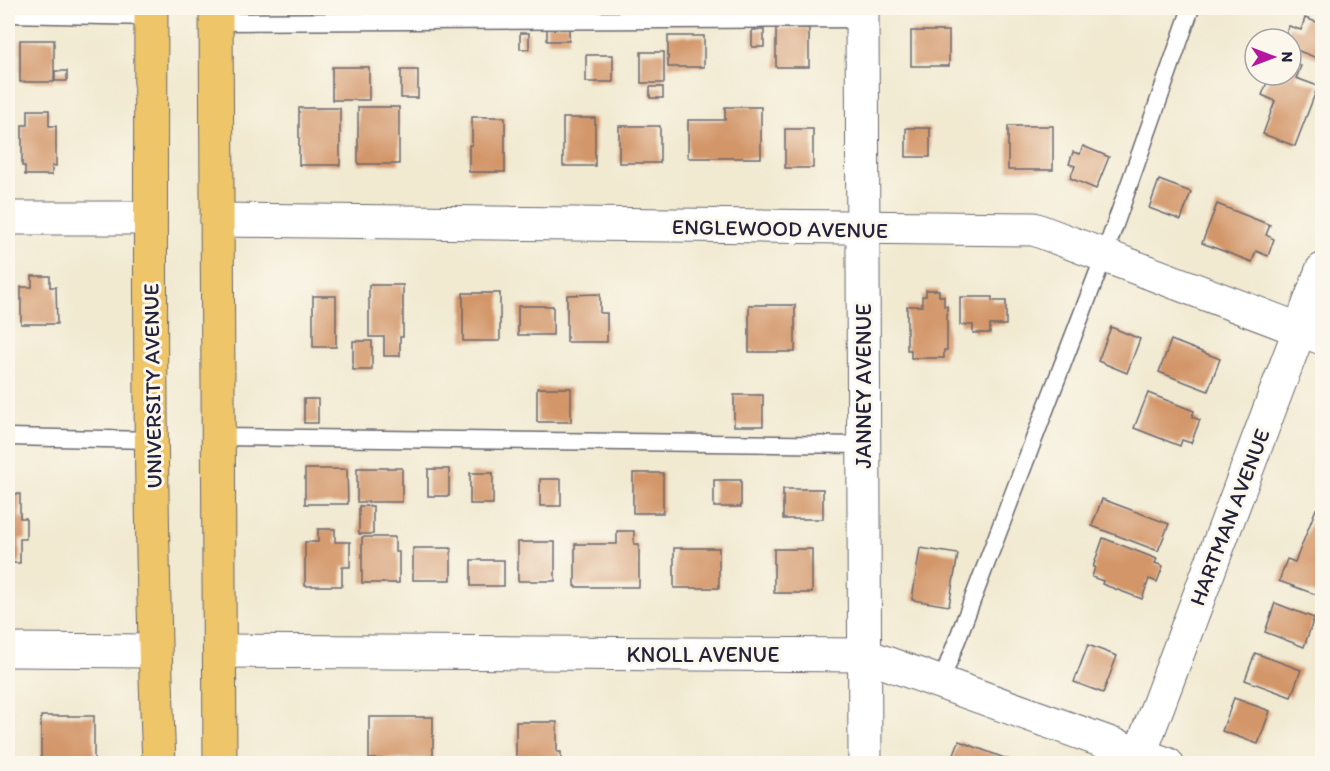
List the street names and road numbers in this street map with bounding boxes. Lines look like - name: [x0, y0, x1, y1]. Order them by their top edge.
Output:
- street label: ENGLEWOOD AVENUE: [672, 213, 888, 244]
- street label: UNIVERSITY AVENUE: [137, 283, 168, 489]
- street label: JANNEY AVENUE: [850, 304, 877, 468]
- street label: HARTMAN AVENUE: [1183, 425, 1276, 609]
- street label: KNOLL AVENUE: [626, 641, 780, 668]

